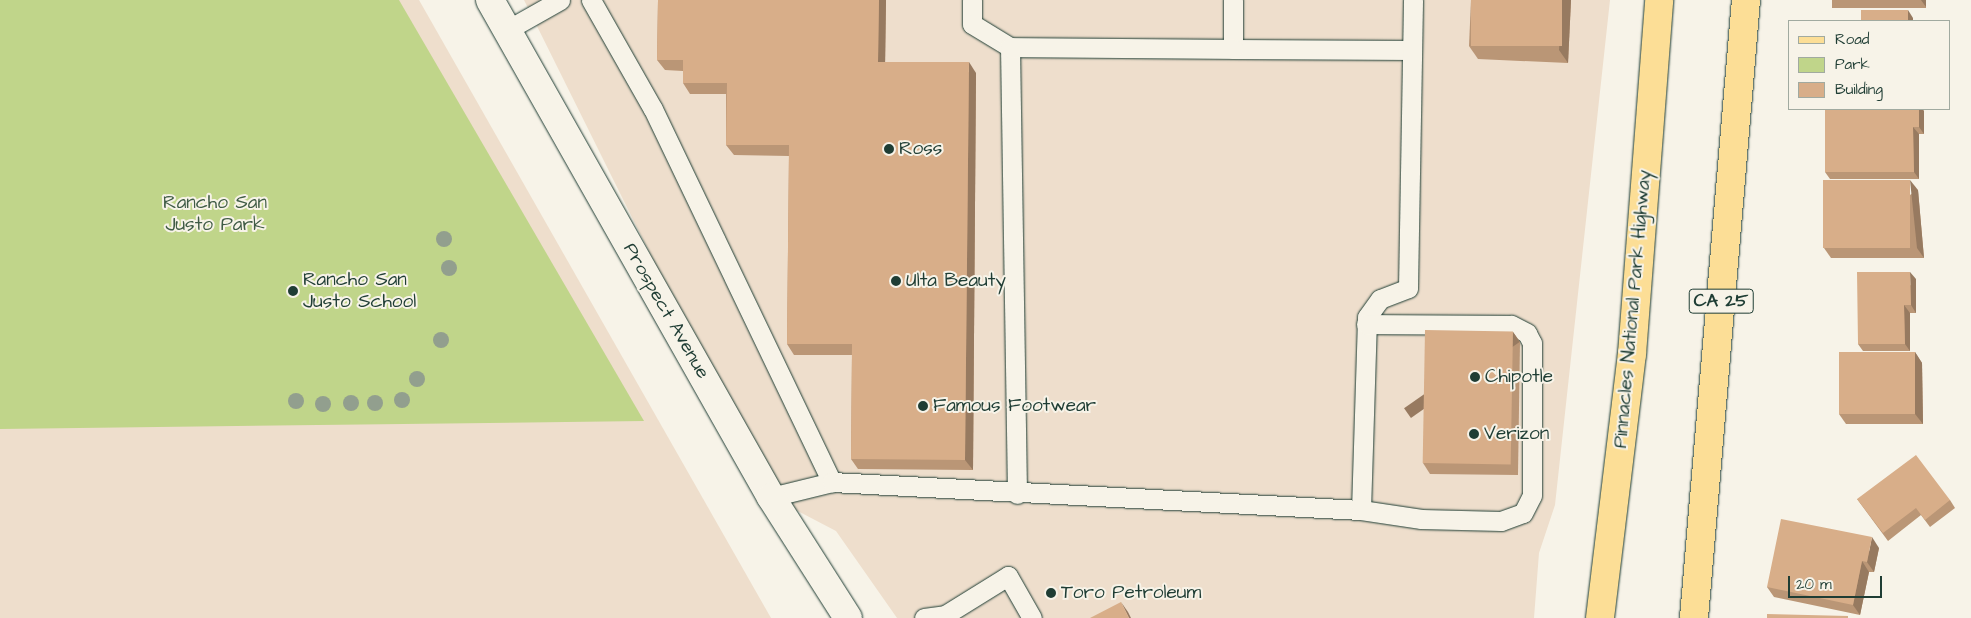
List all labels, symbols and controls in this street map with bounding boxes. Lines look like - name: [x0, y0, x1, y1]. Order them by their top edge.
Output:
- legend: [1788, 20, 1951, 110]
- text: Road: [1835, 29, 1869, 50]
- text: Park: [1835, 54, 1870, 75]
- text: Building: [1835, 79, 1883, 100]
- place label: Ross: [899, 138, 942, 160]
- marker: Ross: [883, 143, 895, 155]
- street label: Pinnacles National Park Highway: [1609, 169, 1657, 449]
- park label: Rancho San Justo Park: [163, 192, 267, 236]
- street label: Prospect Avenue: [618, 239, 714, 383]
- place label: Rancho San Justo School: [303, 269, 416, 313]
- place label: Ulta Beauty: [906, 270, 1006, 292]
- marker: Ulta Beauty: [890, 275, 902, 287]
- marker: Rancho San Justo School: [287, 285, 299, 297]
- road number: CA 25: [1688, 286, 1754, 316]
- place label: Chipotle: [1485, 366, 1553, 388]
- marker: Chipotle: [1469, 371, 1481, 383]
- place label: Famous Footwear: [933, 395, 1096, 417]
- marker: Famous Footwear: [917, 400, 929, 412]
- place label: Verizon: [1484, 423, 1549, 445]
- marker: Verizon: [1468, 428, 1480, 440]
- scale bar: [1791, 566, 1885, 598]
- text: 20 m: [1796, 574, 1832, 595]
- place label: Toro Petroleum: [1061, 582, 1201, 604]
- marker: Toro Petroleum: [1045, 587, 1057, 599]

